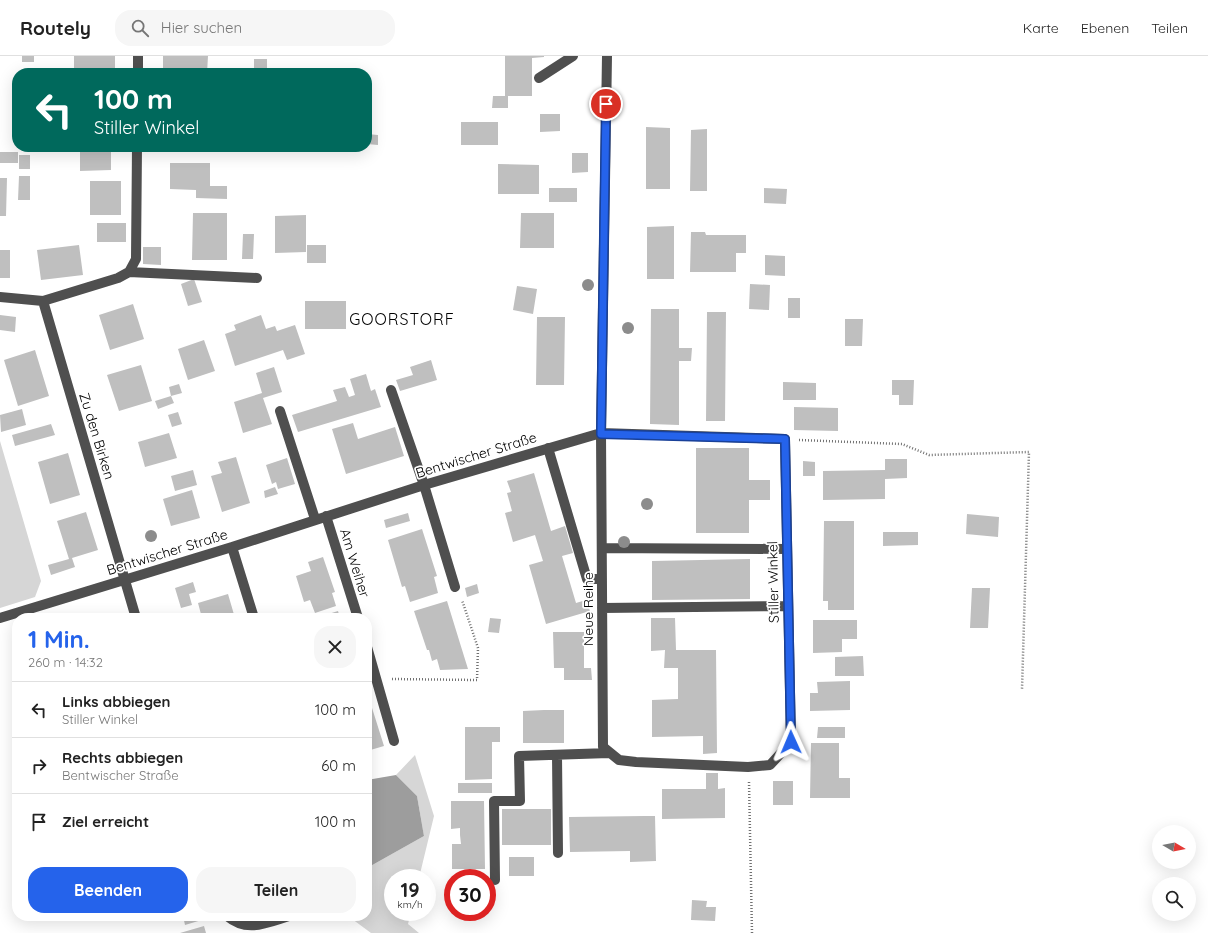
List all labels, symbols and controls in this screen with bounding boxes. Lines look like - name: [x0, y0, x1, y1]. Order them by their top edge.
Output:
- search box: [115, 10, 395, 46]
- text: Routely: [20, 16, 91, 40]
- icon: search: [129, 17, 151, 39]
- text: Hier suchen: [161, 18, 242, 37]
- text: Karte: [1023, 19, 1059, 37]
- text: Ebenen: [1081, 19, 1129, 37]
- text: Teilen: [1151, 19, 1188, 37]
- text: 100 m: [94, 81, 173, 116]
- icon: left: [28, 84, 80, 136]
- pin: [589, 87, 623, 121]
- icon: arrive: [595, 93, 617, 115]
- text: Stiller Winkel: [94, 116, 199, 139]
- district label: GOORSTORF: [349, 309, 455, 329]
- street label: Zu den Birken: [75, 390, 119, 482]
- street label: Bentwischer Straße: [413, 428, 539, 482]
- street label: Bentwischer Straße: [104, 525, 230, 579]
- street label: Am Weiher: [336, 526, 374, 600]
- street label: Stiller Winkel: [763, 541, 783, 623]
- street label: Neue Reihe: [579, 572, 597, 646]
- text: 1 Min.: [28, 624, 90, 654]
- button: close: [314, 626, 356, 668]
- text: 260 m · 14:32: [28, 654, 103, 670]
- text: Links abbiegen: [62, 692, 170, 711]
- icon: left: [28, 699, 50, 721]
- text: 100 m: [315, 700, 356, 719]
- text: Stiller Winkel: [62, 711, 138, 727]
- position arrow: [770, 721, 812, 763]
- text: Rechts abbiegen: [62, 748, 183, 767]
- icon: right: [28, 755, 50, 777]
- text: 60 m: [321, 756, 356, 775]
- text: Bentwischer Straße: [62, 767, 179, 783]
- icon: arrive: [28, 811, 50, 833]
- text: Ziel erreicht: [62, 812, 149, 831]
- text: 100 m: [315, 812, 356, 831]
- north arrow: [1152, 825, 1196, 869]
- map controls: [1152, 825, 1196, 921]
- button: Beenden: [28, 867, 188, 913]
- button: Teilen: [196, 867, 356, 913]
- speed limit sign: 30: [444, 869, 496, 921]
- text: 19: [400, 877, 420, 902]
- button: search: [1152, 877, 1196, 921]
- text: km/h: [397, 898, 423, 911]

